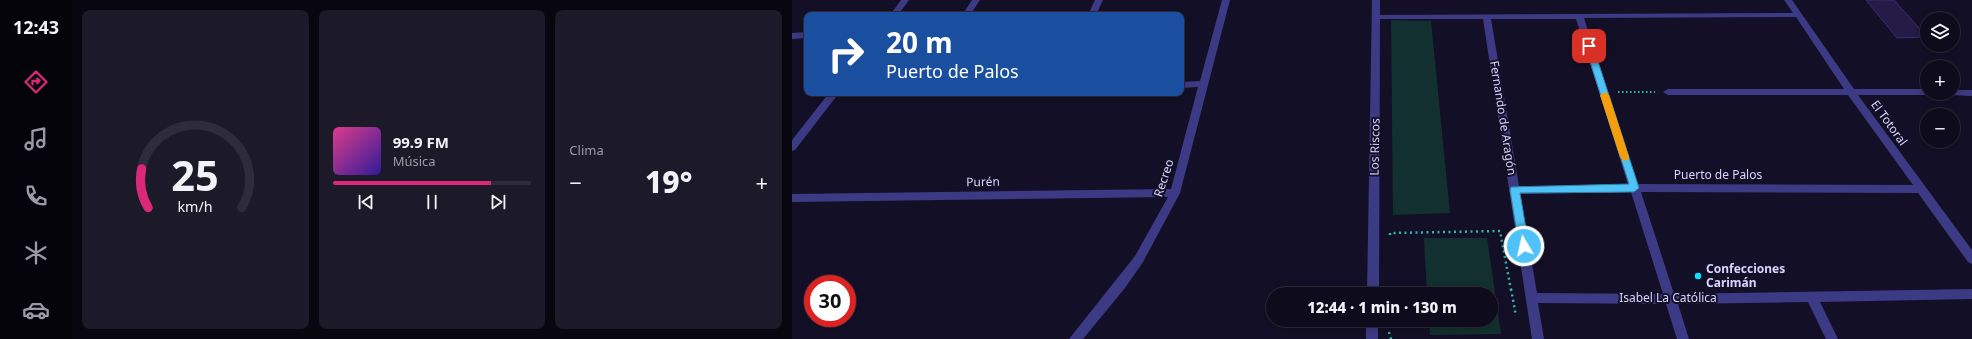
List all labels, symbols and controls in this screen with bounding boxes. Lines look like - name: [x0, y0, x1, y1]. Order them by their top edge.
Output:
- map controls: [1920, 12, 1960, 148]
- button: layers: [1920, 12, 1960, 52]
- text: 12:43: [13, 15, 59, 39]
- text: 20 m: [886, 23, 953, 61]
- icon: right: [820, 28, 872, 80]
- pin: [1572, 29, 1606, 63]
- icon: arrive: [1578, 35, 1600, 57]
- text: Puerto de Palos: [886, 59, 1019, 83]
- street label: Fernando de Aragón: [1486, 59, 1521, 176]
- button: +: [1920, 60, 1960, 100]
- icon: directions: [22, 68, 50, 96]
- street label: El Totoral: [1867, 97, 1912, 149]
- button: −: [1920, 108, 1960, 148]
- street label: Los Riscos: [1365, 118, 1384, 176]
- icon: music: [22, 125, 50, 153]
- text: 99.9 FM: [393, 132, 449, 152]
- text: Clima: [569, 141, 604, 159]
- text: 25: [172, 146, 219, 202]
- text: Música: [393, 152, 436, 170]
- street label: Recreo: [1149, 157, 1178, 199]
- text: 19°: [645, 161, 692, 202]
- street label: Puerto de Palos: [1674, 166, 1762, 183]
- text: −: [569, 167, 582, 197]
- text: +: [755, 167, 768, 197]
- street label: Purén: [966, 173, 1000, 190]
- icon: phone: [22, 182, 50, 210]
- icon: previous: [355, 191, 377, 213]
- icon: pause: [421, 191, 443, 213]
- icon: next: [487, 191, 509, 213]
- text: km/h: [178, 196, 213, 215]
- position arrow: [1503, 225, 1545, 267]
- icon: climate: [22, 239, 50, 267]
- place label: Confecciones Carimán: [1706, 260, 1785, 291]
- marker: Confecciones Carimán: [1693, 271, 1703, 281]
- speed limit sign: 30: [804, 275, 856, 327]
- street label: Isabel La Católica: [1619, 289, 1717, 306]
- icon: car: [22, 296, 50, 324]
- text: 12:44 · 1 min · 130 m: [1307, 297, 1457, 317]

